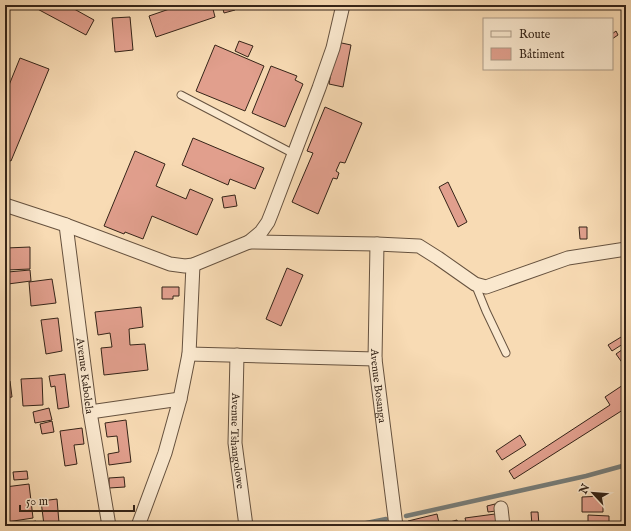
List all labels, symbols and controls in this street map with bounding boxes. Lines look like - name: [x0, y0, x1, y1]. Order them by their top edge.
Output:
- legend: [483, 18, 613, 70]
- text: Route: [519, 27, 551, 42]
- text: Bâtiment: [519, 47, 565, 62]
- street label: Avenue Kabolela: [72, 336, 96, 415]
- street label: Avenue Bosanga: [367, 348, 389, 424]
- street label: Avenue Tshangolowe: [227, 392, 247, 490]
- north arrow: [573, 473, 613, 513]
- text: N: [576, 481, 593, 497]
- scale bar: [20, 487, 134, 513]
- text: 50 m: [26, 494, 48, 509]

